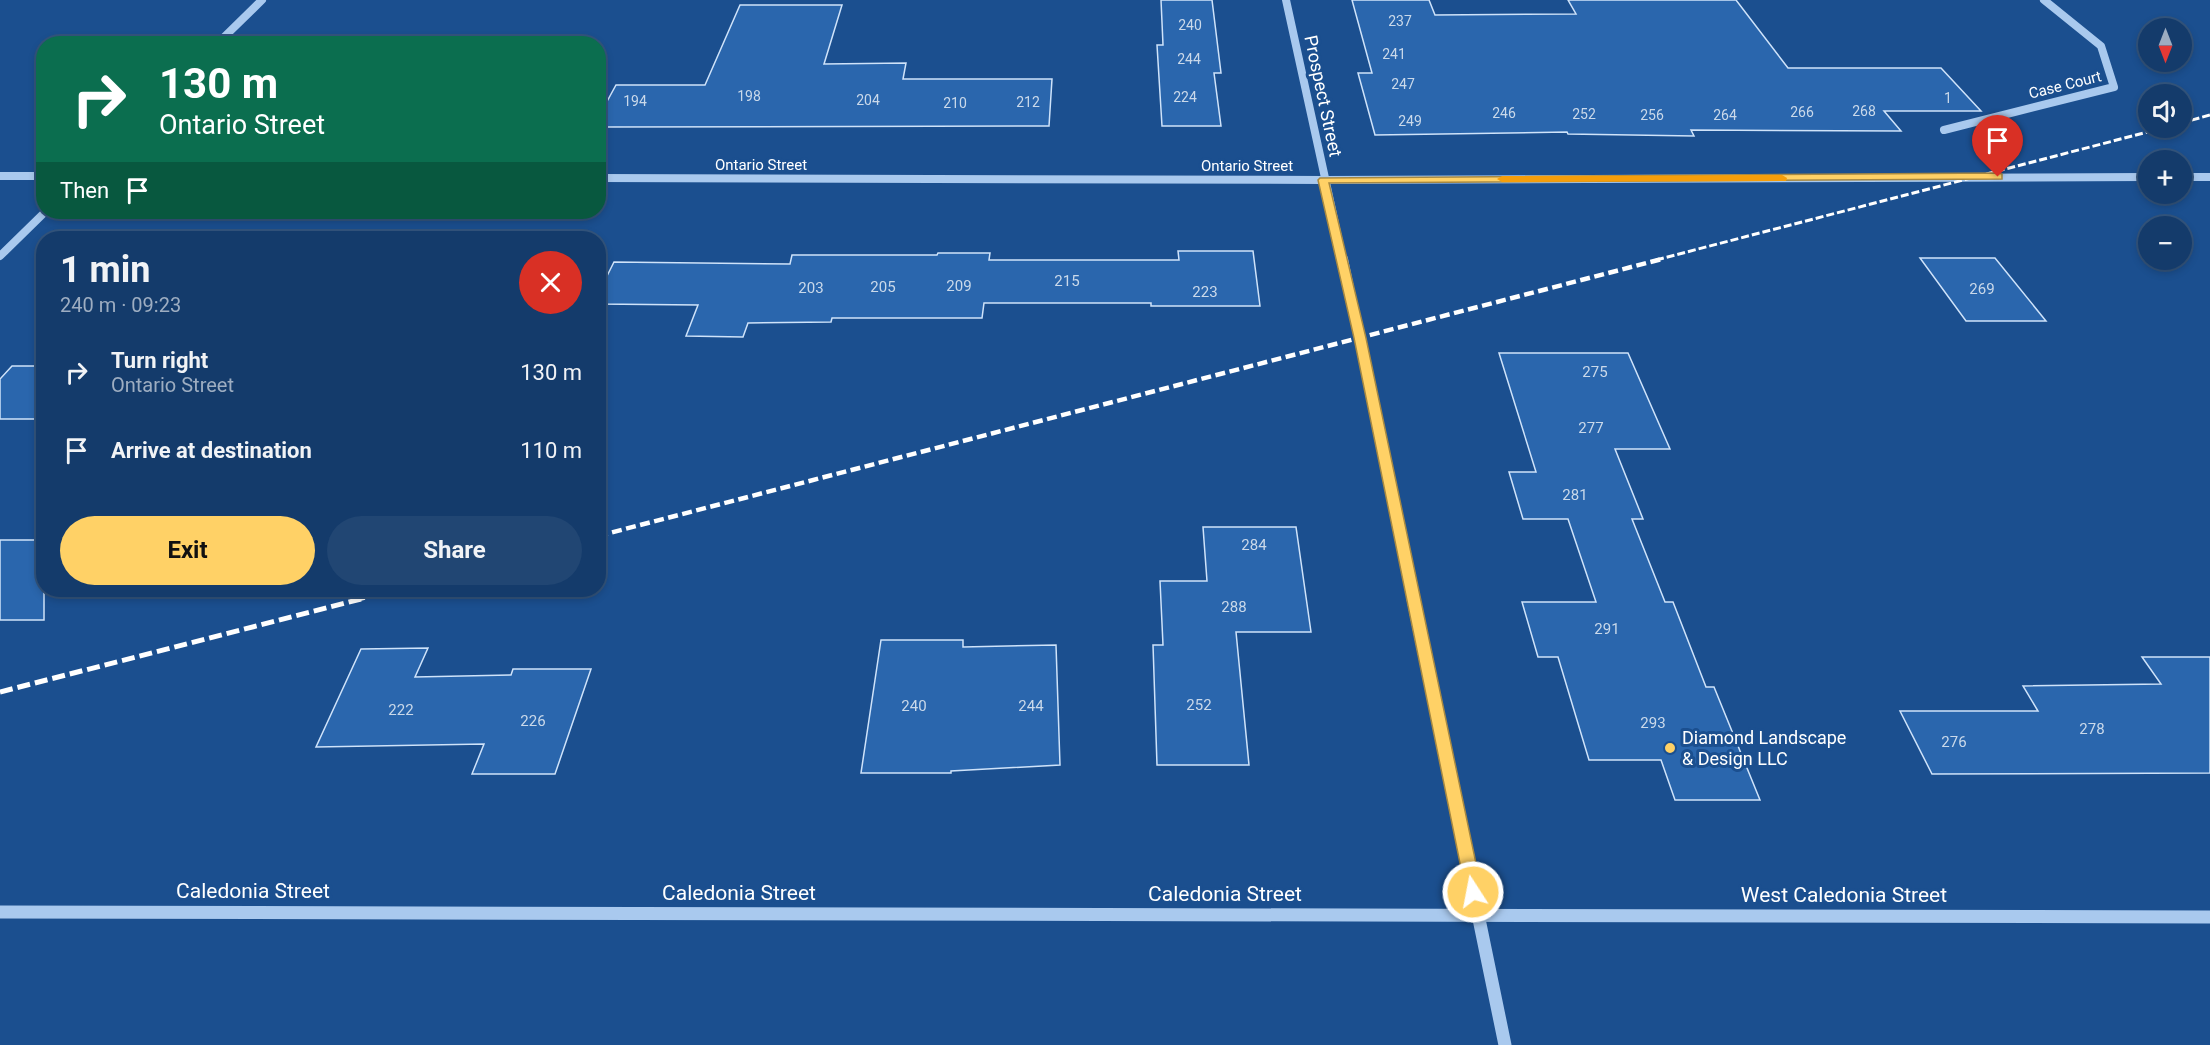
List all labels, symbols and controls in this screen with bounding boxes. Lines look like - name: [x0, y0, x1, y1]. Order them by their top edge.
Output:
- house number: 237: [1388, 13, 1412, 29]
- house number: 240: [1178, 17, 1202, 33]
- north arrow: [2138, 18, 2192, 72]
- map controls: [2138, 18, 2192, 270]
- street label: Prospect Street: [1300, 33, 1347, 159]
- house number: 241: [1382, 46, 1406, 62]
- house number: 244: [1177, 51, 1201, 67]
- text: 130 m: [159, 59, 278, 108]
- icon: right: [60, 60, 138, 138]
- street label: Case Court: [2027, 67, 2103, 103]
- house number: 247: [1391, 76, 1415, 92]
- button: sound: [2138, 84, 2192, 138]
- house number: 198: [737, 88, 761, 104]
- house number: 224: [1173, 89, 1197, 105]
- house number: 1: [1944, 90, 1952, 106]
- house number: 204: [856, 92, 880, 108]
- house number: 194: [623, 93, 647, 109]
- house number: 212: [1016, 94, 1040, 110]
- house number: 210: [943, 95, 967, 111]
- house number: 268: [1852, 103, 1876, 119]
- house number: 266: [1790, 104, 1814, 120]
- house number: 246: [1492, 105, 1516, 121]
- house number: 252: [1572, 106, 1596, 122]
- house number: 256: [1640, 107, 1664, 123]
- house number: 264: [1713, 107, 1737, 123]
- text: Ontario Street: [159, 109, 325, 141]
- house number: 249: [1398, 113, 1422, 129]
- pin: [1972, 115, 2023, 177]
- icon: arrive: [1981, 124, 2014, 157]
- button: +: [2138, 150, 2192, 204]
- street label: Ontario Street: [715, 156, 807, 174]
- street label: Ontario Street: [1201, 157, 1293, 175]
- icon: arrive: [121, 174, 154, 207]
- text: Then: [60, 178, 109, 203]
- button: −: [2138, 216, 2192, 270]
- text: 1 min: [60, 249, 151, 291]
- button: close: [519, 251, 582, 314]
- house number: 215: [1054, 272, 1080, 290]
- house number: 209: [946, 277, 972, 295]
- house number: 205: [870, 278, 896, 296]
- house number: 203: [798, 279, 824, 297]
- house number: 269: [1969, 280, 1995, 298]
- house number: 223: [1192, 283, 1218, 301]
- text: 240 m · 09:23: [60, 293, 181, 317]
- text: Turn right: [111, 348, 208, 373]
- icon: right: [60, 356, 93, 389]
- text: 130 m: [520, 360, 582, 385]
- house number: 275: [1582, 363, 1608, 381]
- text: Ontario Street: [111, 373, 234, 397]
- house number: 277: [1578, 419, 1604, 437]
- icon: arrive: [60, 434, 93, 467]
- text: Arrive at destination: [111, 438, 312, 463]
- text: 110 m: [520, 438, 582, 463]
- house number: 281: [1562, 486, 1588, 504]
- button: Exit: [60, 516, 315, 585]
- button: Share: [327, 516, 582, 585]
- house number: 284: [1241, 536, 1267, 554]
- house number: 288: [1221, 598, 1247, 616]
- house number: 291: [1594, 620, 1620, 638]
- house number: 252: [1186, 696, 1212, 714]
- house number: 240: [901, 697, 927, 715]
- house number: 244: [1018, 697, 1044, 715]
- house number: 222: [388, 701, 414, 719]
- house number: 226: [520, 712, 546, 730]
- house number: 293: [1640, 714, 1666, 732]
- house number: 278: [2079, 720, 2105, 738]
- place label: Diamond Landscape & Design LLC: [1682, 727, 1846, 769]
- house number: 276: [1941, 733, 1967, 751]
- marker: Diamond Landscape & Design LLC: [1663, 741, 1677, 755]
- position arrow: [1441, 860, 1505, 924]
- street label: Caledonia Street: [176, 879, 330, 903]
- street label: Caledonia Street: [662, 881, 816, 905]
- street label: Caledonia Street: [1148, 882, 1302, 906]
- street label: West Caledonia Street: [1741, 883, 1947, 907]

